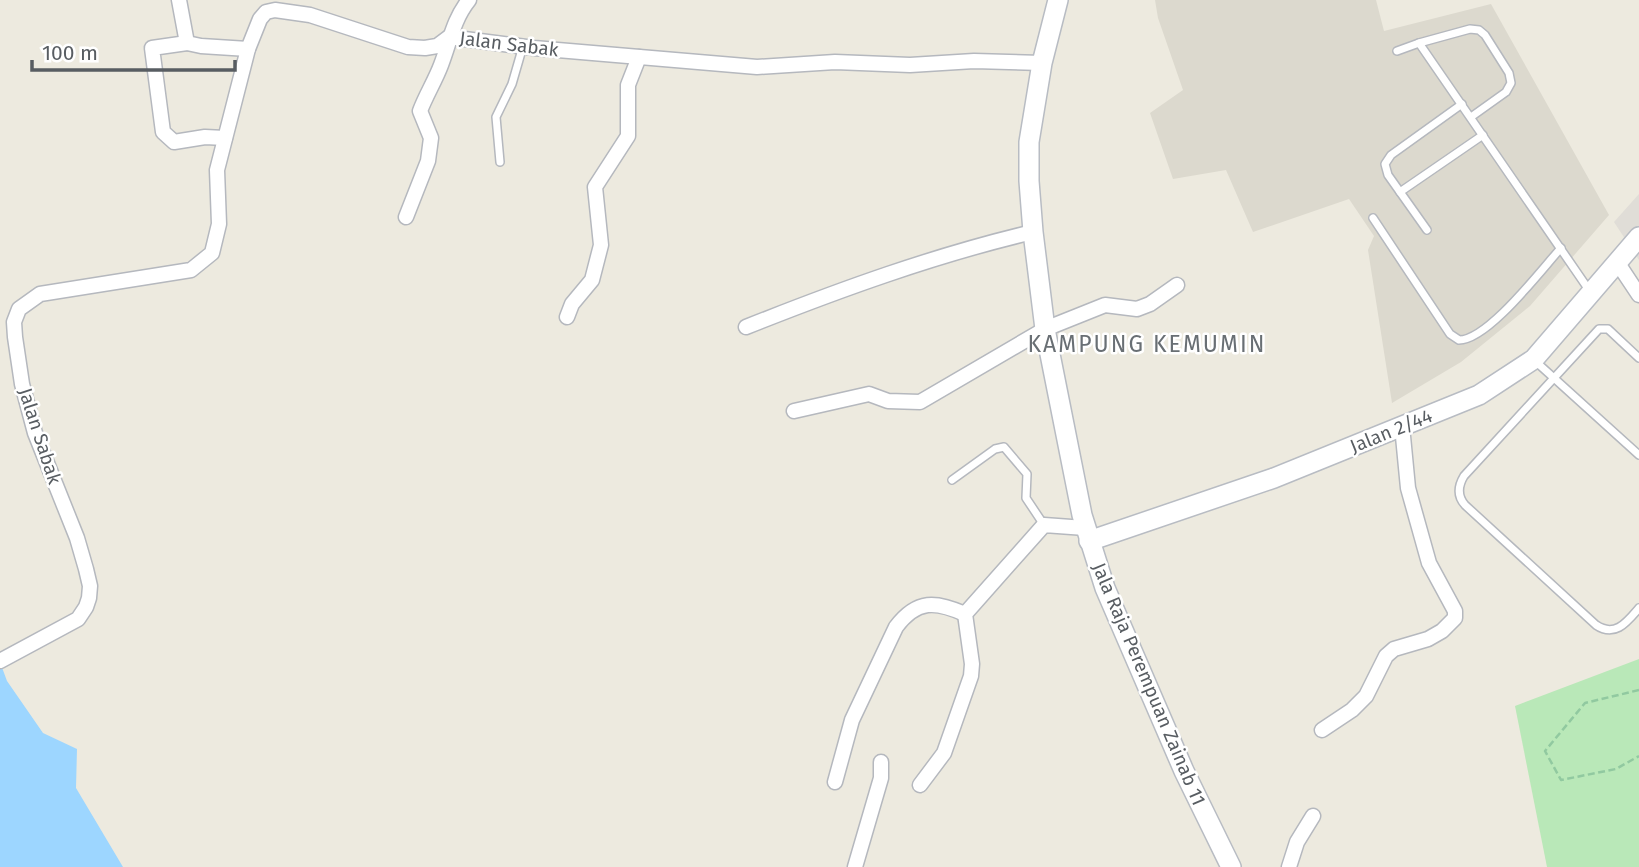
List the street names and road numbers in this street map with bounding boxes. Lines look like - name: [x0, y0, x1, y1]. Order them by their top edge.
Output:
- street label: Jalan Sabak: [458, 27, 560, 62]
- street label: Jalan Sabak: [14, 385, 66, 487]
- street label: Jalan 2/44: [1347, 404, 1435, 458]
- street label: Jala Raja Perempuan Zainab 11: [1087, 559, 1211, 809]

